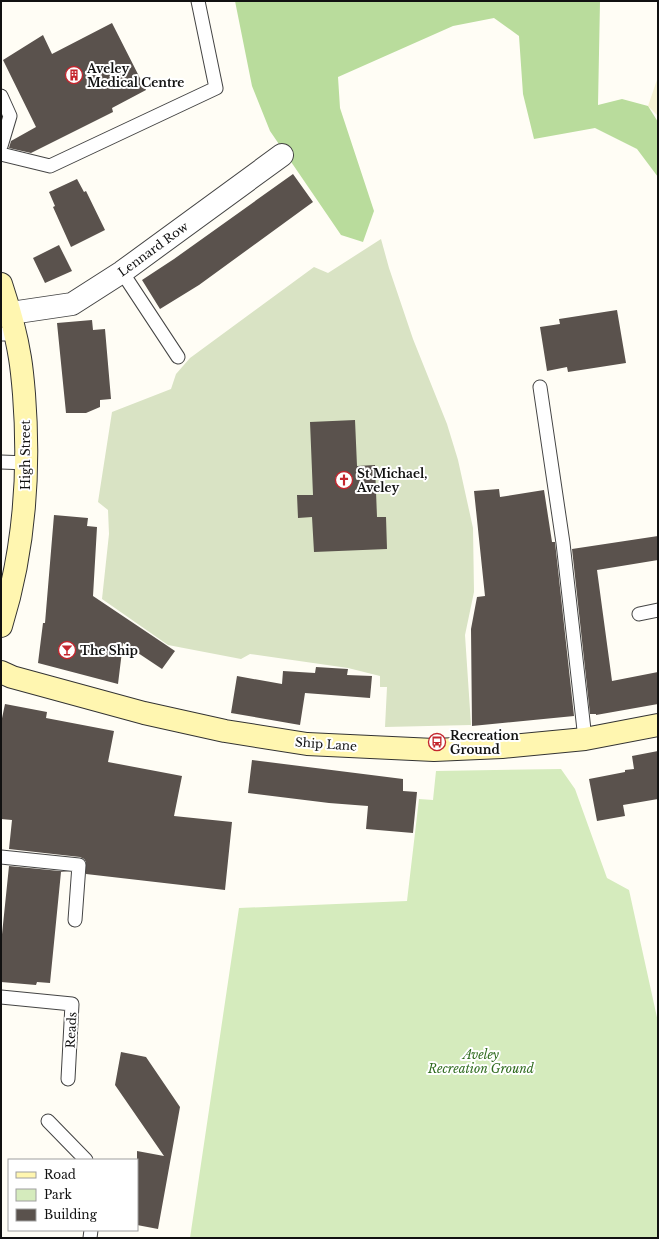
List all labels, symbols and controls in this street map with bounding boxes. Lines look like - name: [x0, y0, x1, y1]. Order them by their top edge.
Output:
- place label: Aveley Medical Centre: [86, 61, 184, 90]
- building icon: Aveley Medical Centre: [64, 65, 84, 85]
- street label: Lennard Row: [115, 218, 192, 279]
- street label: High Street: [18, 419, 33, 490]
- place label: St Michael, Aveley: [356, 466, 427, 495]
- church icon: St Michael, Aveley: [334, 470, 354, 490]
- bar icon: The Ship: [57, 640, 77, 660]
- place label: The Ship: [80, 643, 138, 658]
- place label: Recreation Ground: [450, 728, 519, 757]
- bus stop icon: Recreation Ground: [427, 732, 447, 752]
- street label: Ship Lane: [294, 734, 358, 754]
- street label: Reads: [63, 1011, 79, 1049]
- park label: Aveley Recreation Ground: [427, 1047, 535, 1076]
- legend: [8, 1159, 138, 1231]
- text: Road: [44, 1167, 76, 1182]
- text: Park: [44, 1187, 72, 1202]
- text: Building: [44, 1207, 98, 1222]

